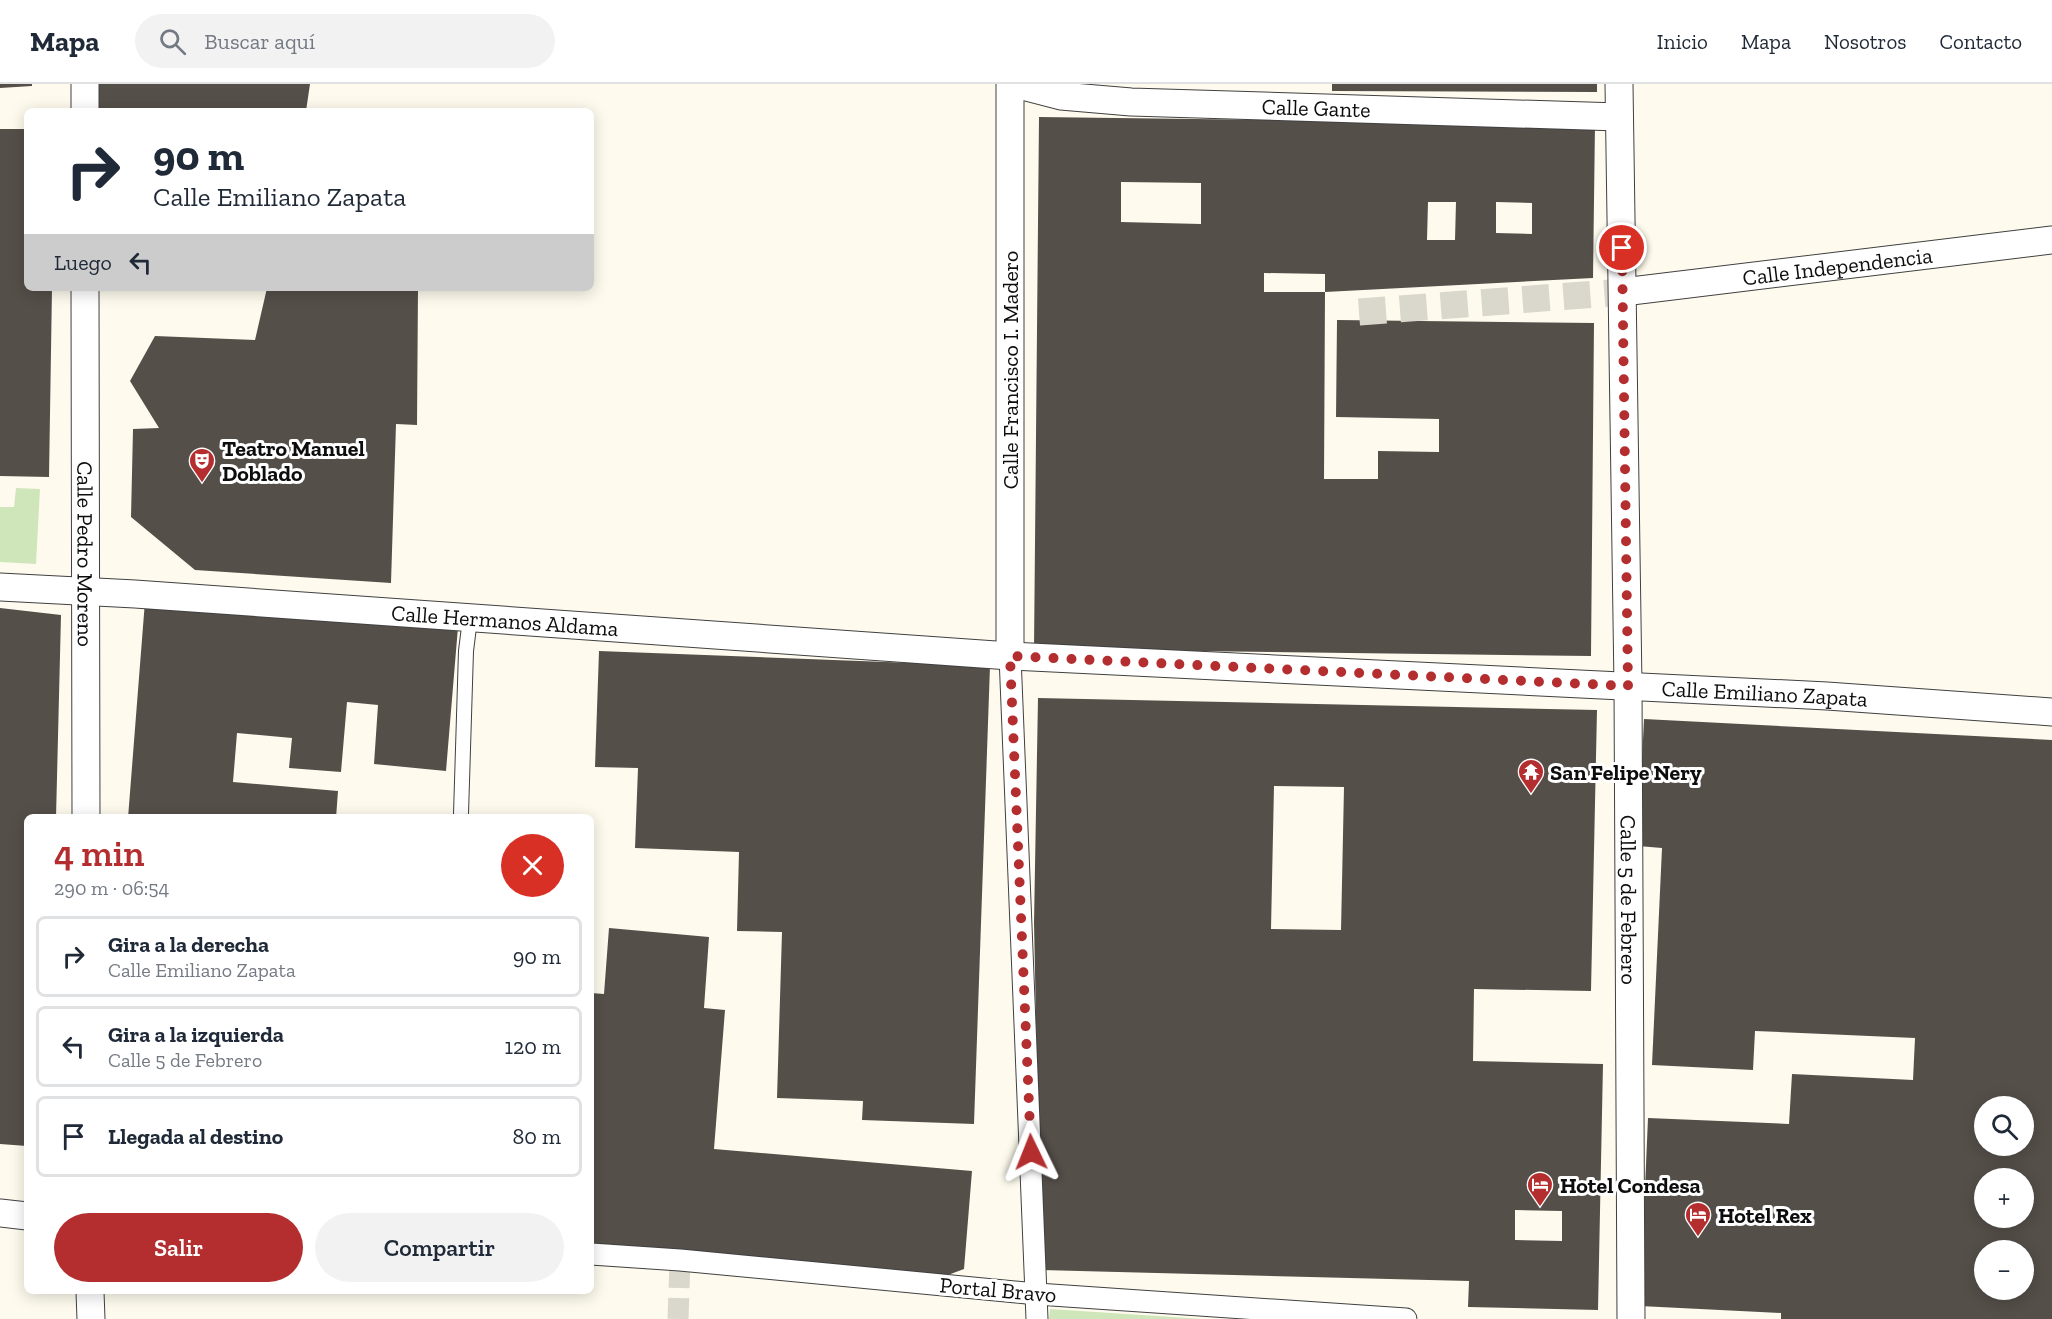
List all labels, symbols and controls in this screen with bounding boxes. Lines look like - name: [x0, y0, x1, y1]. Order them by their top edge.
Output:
- search box: [135, 14, 555, 68]
- text: Mapa: [30, 25, 99, 58]
- icon: search: [156, 25, 189, 58]
- text: Buscar aquí: [204, 28, 315, 55]
- text: Inicio: [1657, 29, 1708, 54]
- text: Mapa: [1741, 29, 1791, 54]
- text: Nosotros: [1824, 29, 1906, 54]
- text: Contacto: [1939, 29, 2022, 54]
- street label: Calle Gante: [1261, 93, 1371, 123]
- text: 90 m: [153, 130, 244, 181]
- icon: right: [54, 132, 132, 210]
- text: Calle Emiliano Zapata: [153, 181, 406, 213]
- pin: [1596, 222, 1647, 273]
- icon: arrive: [1605, 231, 1638, 264]
- street label: Calle Independencia: [1741, 241, 1934, 291]
- icon: left: [124, 246, 157, 279]
- text: Luego: [54, 249, 112, 276]
- street label: Calle Francisco I. Madero: [997, 251, 1024, 489]
- place label: Teatro Manuel Doblado: [222, 435, 365, 487]
- theatre icon: Teatro Manuel Doblado: [187, 446, 217, 484]
- street label: Calle Pedro Moreno: [72, 461, 99, 647]
- street label: Calle Hermanos Aldama: [390, 599, 620, 642]
- street label: Calle Emiliano Zapata: [1661, 674, 1869, 712]
- temple icon: San Felipe Nery: [1516, 757, 1546, 795]
- place label: San Felipe Nery: [1550, 759, 1702, 786]
- street label: Calle 5 de Febrero: [1615, 815, 1643, 985]
- text: 4 min: [54, 832, 144, 875]
- button: close: [501, 834, 564, 897]
- text: 290 m · 06:54: [54, 876, 169, 900]
- text: Gira a la derecha: [108, 931, 269, 958]
- icon: right: [57, 940, 90, 973]
- text: 90 m: [513, 943, 561, 970]
- text: Calle Emiliano Zapata: [108, 958, 296, 982]
- text: Gira a la izquierda: [108, 1021, 284, 1048]
- icon: left: [57, 1030, 90, 1063]
- text: 120 m: [505, 1033, 561, 1060]
- text: Calle 5 de Febrero: [108, 1048, 262, 1072]
- map controls: [1974, 1096, 2034, 1300]
- button: search: [1974, 1096, 2034, 1156]
- icon: arrive: [57, 1120, 90, 1153]
- position arrow: [999, 1120, 1063, 1184]
- text: Llegada al destino: [108, 1123, 283, 1150]
- text: 80 m: [513, 1123, 561, 1150]
- button: +: [1974, 1168, 2034, 1228]
- hotel icon: Hotel Condesa: [1525, 1170, 1555, 1208]
- place label: Hotel Condesa: [1560, 1172, 1701, 1199]
- hotel icon: Hotel Rex: [1683, 1200, 1713, 1238]
- place label: Hotel Rex: [1718, 1202, 1812, 1229]
- button: Salir: [54, 1213, 303, 1282]
- button: Compartir: [315, 1213, 564, 1282]
- button: −: [1974, 1240, 2034, 1300]
- street label: Portal Bravo: [938, 1271, 1058, 1309]

